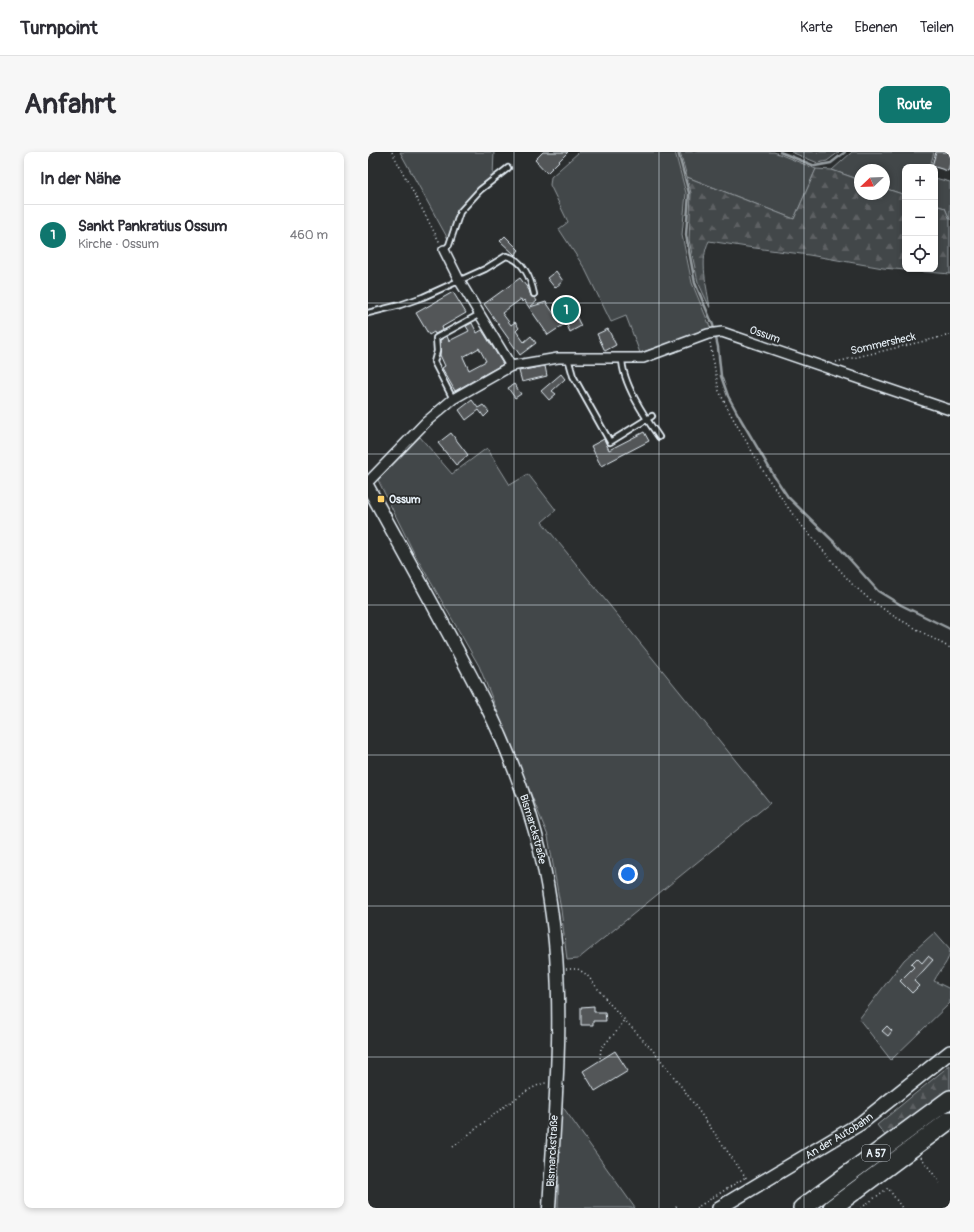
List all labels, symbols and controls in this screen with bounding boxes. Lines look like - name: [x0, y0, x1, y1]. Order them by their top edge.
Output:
- text: Turnpoint: [20, 16, 98, 40]
- text: Karte: [800, 19, 833, 36]
- text: Ebenen: [855, 19, 898, 36]
- text: Teilen: [920, 19, 954, 36]
- button: Route: [879, 86, 950, 123]
- text: Anfahrt: [24, 87, 116, 122]
- north arrow: [854, 164, 890, 200]
- map controls: [902, 164, 938, 272]
- button: +: [902, 164, 938, 200]
- text: In der Nähe: [40, 168, 121, 189]
- button: −: [902, 200, 938, 236]
- text: Sankt Pankratius Ossum: [78, 217, 227, 236]
- text: 1: [50, 227, 56, 243]
- text: 460 m: [290, 227, 328, 243]
- text: Kirche · Ossum: [78, 236, 159, 252]
- button: locate: [902, 236, 938, 272]
- pin: 1: [553, 295, 579, 325]
- street label: Ossum: [748, 323, 782, 346]
- street label: Sommersheck: [849, 330, 917, 357]
- place label: Ossum: [389, 493, 421, 506]
- marker: Ossum: [376, 494, 386, 504]
- street label: Bismarckstraße: [517, 793, 549, 866]
- your location: [618, 864, 638, 884]
- street label: An der Autobahn: [803, 1110, 876, 1162]
- street label: Bismarckstraße: [544, 1114, 561, 1187]
- road number: A 57: [862, 1145, 890, 1161]

